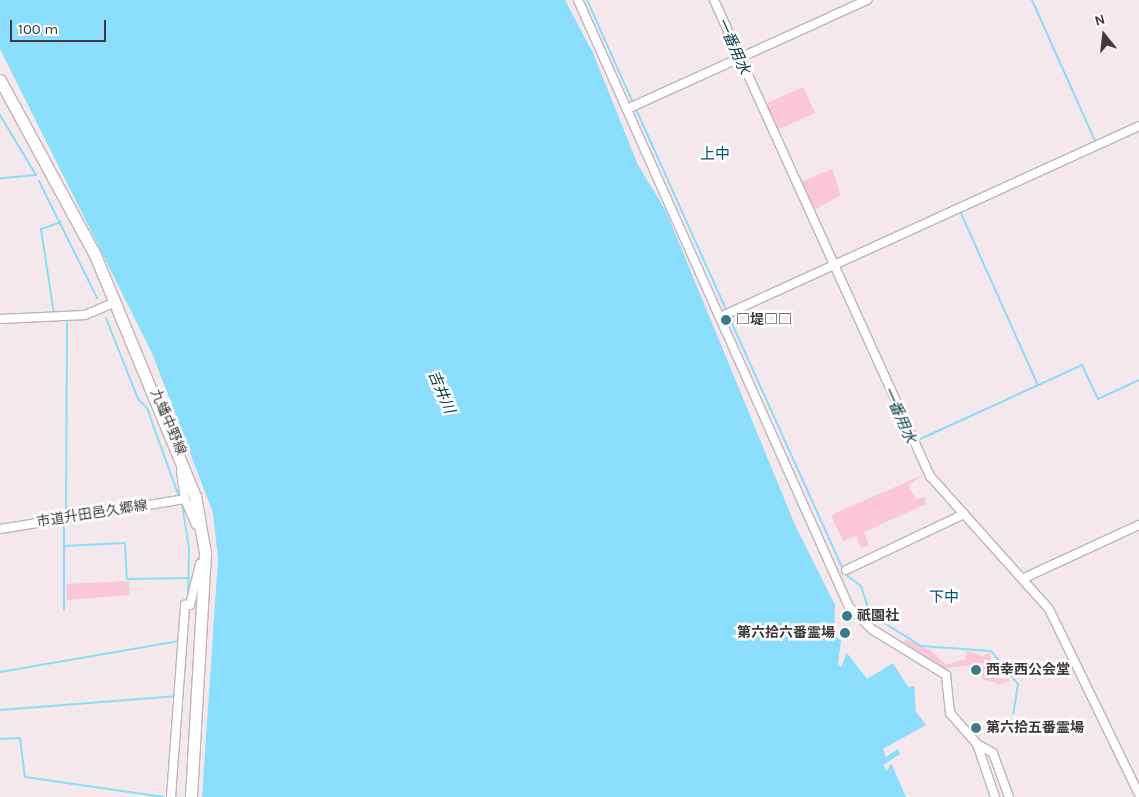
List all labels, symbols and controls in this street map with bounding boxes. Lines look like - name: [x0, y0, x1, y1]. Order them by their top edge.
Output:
- scale bar: [12, 10, 109, 42]
- north arrow: [1079, 10, 1129, 60]
- text: N: [1093, 11, 1107, 30]
- water label: 一番用水: [713, 15, 753, 77]
- text: 100 m: [18, 20, 58, 38]
- district label: 上中: [700, 146, 730, 164]
- place label: □堤□□: [736, 312, 792, 328]
- marker: □堤□□: [720, 314, 732, 326]
- water label: 吉井川: [424, 368, 458, 416]
- water label: 一番用水: [879, 384, 919, 446]
- street label: 九蟠中野線: [147, 387, 189, 457]
- street label: 市道升田邑久郷線: [35, 497, 149, 531]
- district label: 下中: [929, 589, 959, 607]
- place label: 祇園社: [857, 608, 899, 624]
- marker: 祇園社: [841, 610, 853, 622]
- place label: 第六拾六番霊場: [737, 625, 835, 641]
- marker: 第六拾六番霊場: [839, 627, 851, 639]
- place label: 西幸西公会堂: [986, 662, 1070, 678]
- marker: 西幸西公会堂: [970, 664, 982, 676]
- place label: 第六拾五番霊場: [986, 720, 1084, 736]
- marker: 第六拾五番霊場: [970, 722, 982, 734]

